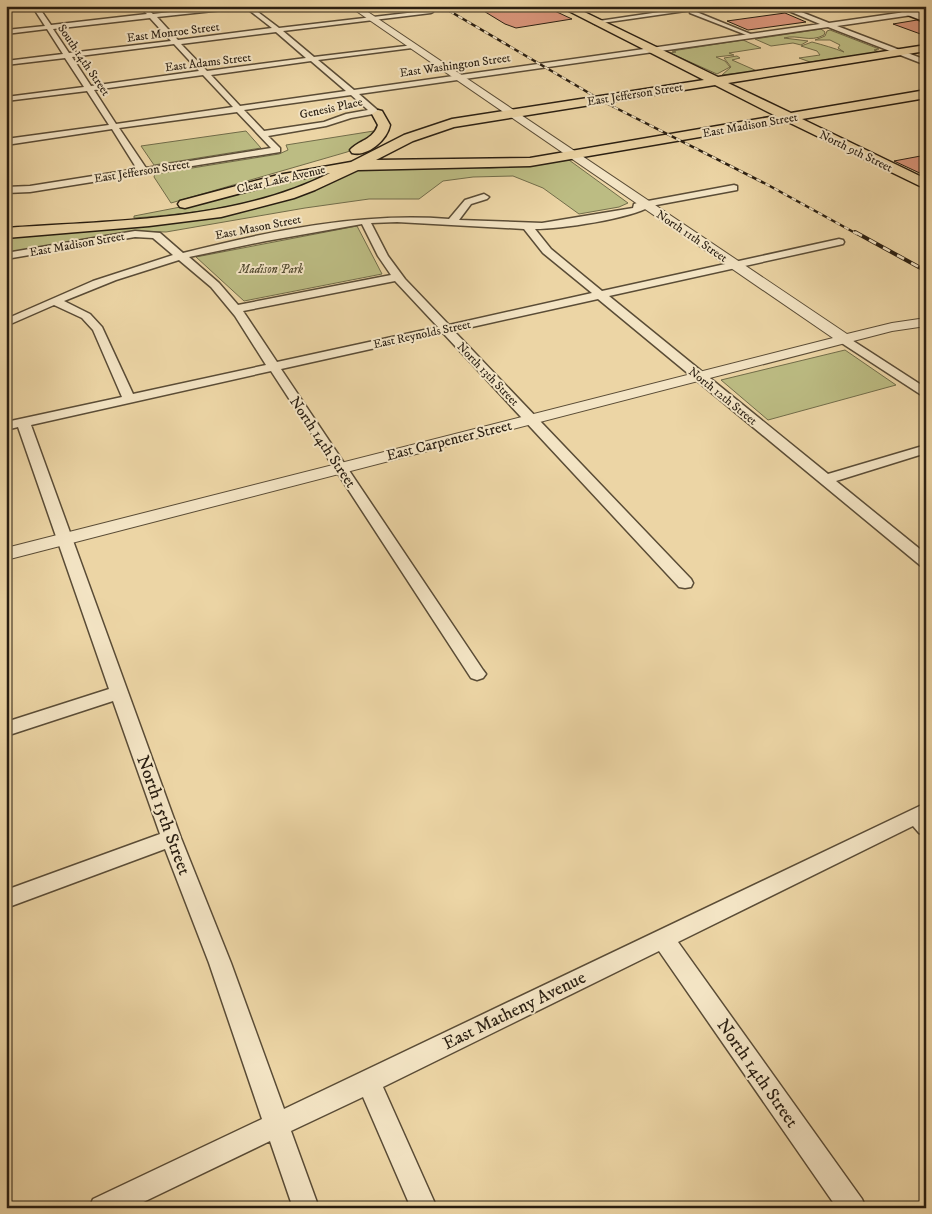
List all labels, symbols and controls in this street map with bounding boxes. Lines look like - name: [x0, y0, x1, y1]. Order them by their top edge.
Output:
- street label: East Monroe Street: [126, 19, 220, 46]
- street label: South 14th Street: [54, 22, 113, 99]
- street label: East Adams Street: [164, 50, 252, 75]
- street label: East Washington Street: [399, 50, 512, 81]
- street label: East Jefferson Street: [586, 79, 684, 109]
- street label: Genesis Place: [298, 94, 364, 122]
- street label: East Madison Street: [701, 110, 799, 141]
- street label: North 9th Street: [817, 127, 895, 176]
- street label: East Jefferson Street: [93, 156, 191, 186]
- street label: Clear Lake Avenue: [235, 162, 327, 197]
- street label: North 11th Street: [653, 207, 730, 266]
- street label: East Mason Street: [214, 212, 302, 243]
- street label: East Madison Street: [28, 229, 126, 260]
- park label: Madison Park: [238, 262, 303, 277]
- street label: East Reynolds Street: [372, 317, 472, 352]
- street label: North 13th Street: [454, 339, 522, 409]
- street label: North 12th Street: [685, 364, 760, 429]
- street label: North 14th Street: [285, 393, 360, 492]
- street label: East Carpenter Street: [384, 416, 514, 465]
- street label: North 15th Street: [131, 752, 195, 878]
- street label: East Matheny Avenue: [439, 967, 590, 1055]
- street label: North 14th Street: [712, 1015, 803, 1132]

